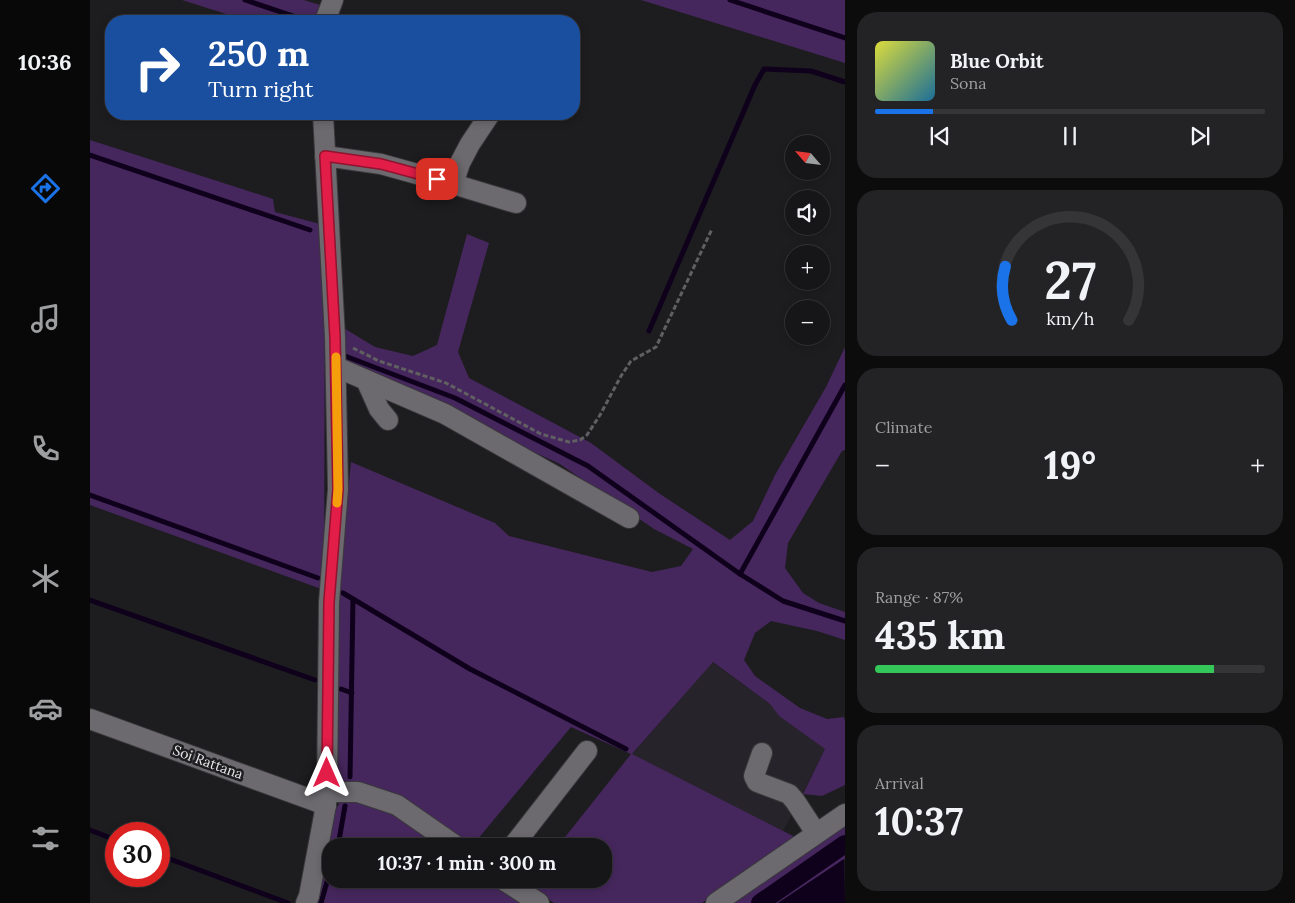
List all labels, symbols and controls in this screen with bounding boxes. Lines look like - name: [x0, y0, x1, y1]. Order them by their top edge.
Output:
- text: 250 m: [208, 31, 309, 76]
- icon: right: [125, 35, 190, 100]
- text: 10:36: [18, 48, 72, 76]
- text: Blue Orbit: [950, 49, 1044, 73]
- text: Sona: [950, 73, 986, 93]
- text: Turn right: [208, 75, 313, 103]
- icon: previous: [926, 122, 954, 150]
- icon: pause: [1056, 122, 1084, 150]
- icon: next: [1186, 122, 1214, 150]
- north arrow: [785, 135, 830, 180]
- map controls: [785, 135, 830, 345]
- pin: [416, 158, 458, 200]
- icon: arrive: [423, 165, 451, 193]
- icon: directions: [28, 171, 63, 206]
- button: sound: [785, 190, 830, 235]
- button: +: [785, 245, 830, 290]
- text: 27: [1044, 247, 1096, 313]
- button: −: [785, 300, 830, 345]
- icon: music: [28, 301, 63, 336]
- text: km/h: [1046, 307, 1094, 330]
- text: Climate: [875, 417, 932, 437]
- icon: phone: [28, 431, 63, 466]
- text: 19°: [1044, 441, 1096, 489]
- text: −: [875, 448, 890, 484]
- text: +: [1250, 448, 1265, 484]
- icon: climate: [28, 561, 63, 596]
- text: Range · 87%: [875, 587, 963, 607]
- text: 435 km: [875, 611, 1005, 659]
- icon: car: [28, 691, 63, 726]
- street label: Soi Rattana: [170, 741, 246, 783]
- position arrow: [300, 746, 352, 798]
- text: Arrival: [875, 773, 924, 793]
- text: 10:37: [875, 797, 963, 845]
- icon: filters: [28, 821, 63, 856]
- speed limit sign: 30: [105, 822, 170, 887]
- text: 10:37 · 1 min · 300 m: [378, 851, 556, 875]

